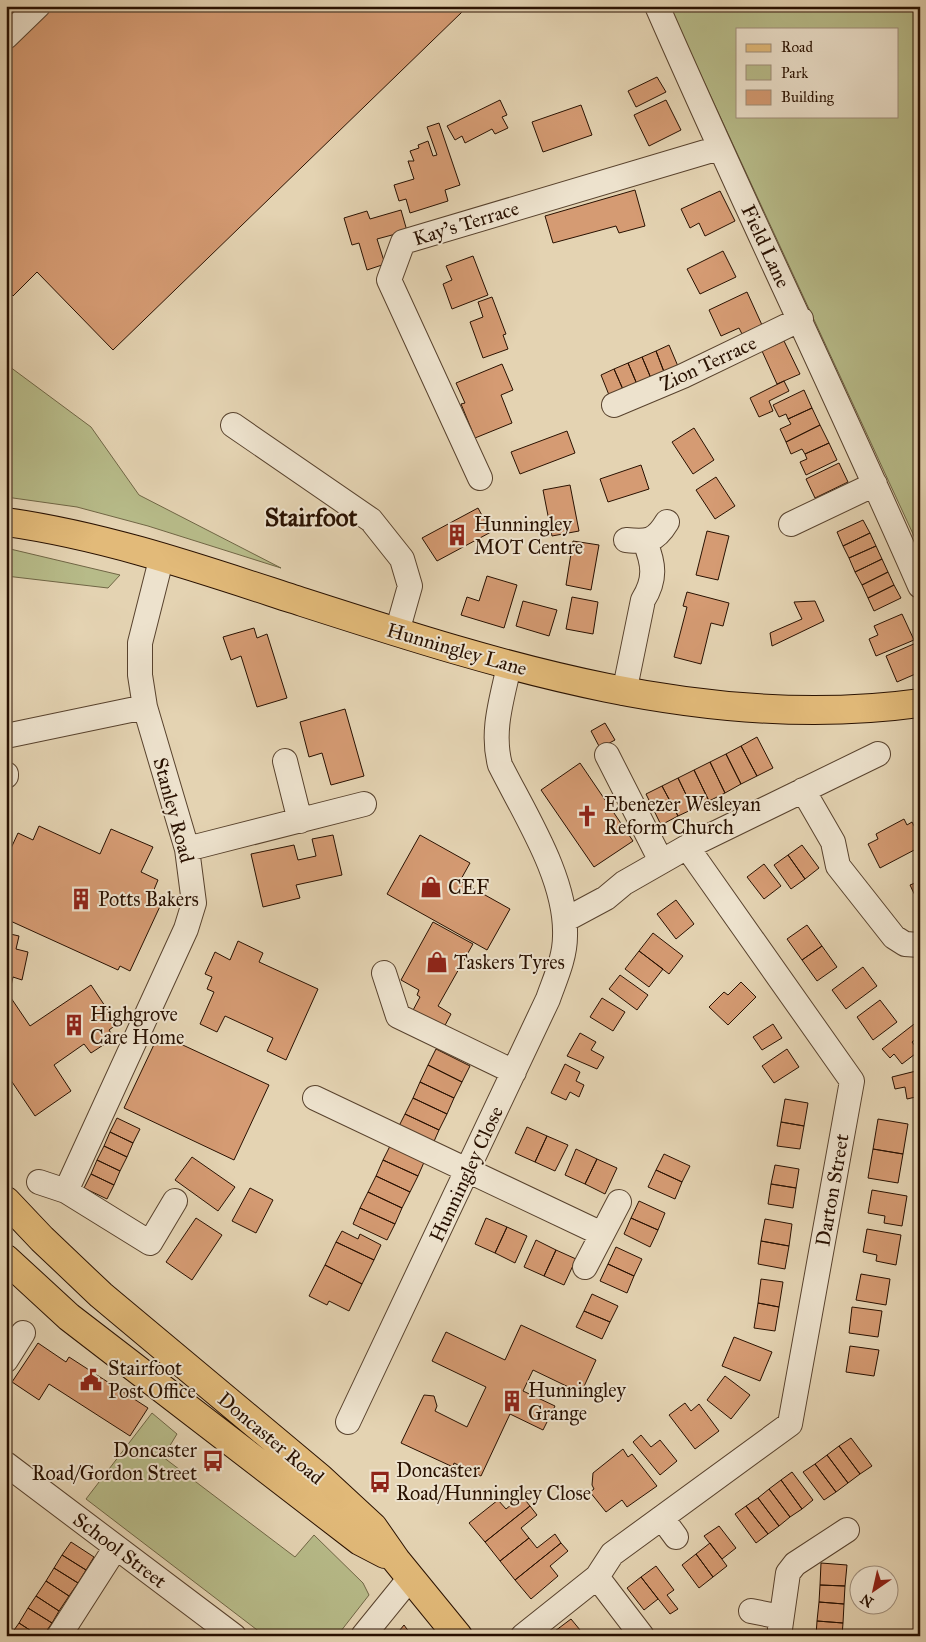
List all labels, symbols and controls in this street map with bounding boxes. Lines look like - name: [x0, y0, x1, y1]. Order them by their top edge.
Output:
- legend: [736, 28, 898, 118]
- text: Road: [781, 38, 813, 56]
- text: Park: [781, 64, 808, 82]
- text: Building: [781, 88, 835, 106]
- street label: Kay's Terrace: [410, 196, 522, 250]
- street label: Field Lane: [736, 201, 796, 291]
- street label: Zion Terrace: [656, 330, 760, 396]
- district label: Stairfoot: [265, 502, 357, 533]
- place label: Hunningley MOT Centre: [474, 512, 583, 559]
- building icon: Hunningley MOT Centre: [444, 522, 470, 548]
- street label: Hunningley Lane: [384, 618, 530, 681]
- street label: Stanley Road: [148, 755, 200, 865]
- place label: Ebenezer Wesleyan Reform Church: [604, 792, 761, 839]
- church icon: Ebenezer Wesleyan Reform Church: [574, 803, 600, 829]
- shop icon: CEF: [418, 874, 444, 900]
- place label: CEF: [448, 875, 489, 899]
- building icon: Potts Bakers: [68, 886, 94, 912]
- place label: Potts Bakers: [98, 887, 199, 911]
- shop icon: Taskers Tyres: [424, 949, 450, 975]
- place label: Taskers Tyres: [454, 950, 565, 974]
- place label: Highgrove Care Home: [90, 1002, 184, 1049]
- building icon: Highgrove Care Home: [61, 1012, 87, 1038]
- street label: Hunningley Close: [424, 1102, 509, 1246]
- street label: Darton Street: [810, 1132, 854, 1248]
- place label: Stairfoot Post Office: [108, 1356, 196, 1403]
- public building icon: Stairfoot Post Office: [78, 1367, 104, 1393]
- place label: Hunningley Grange: [528, 1378, 627, 1426]
- street label: Doncaster Road: [213, 1387, 329, 1489]
- building icon: Hunningley Grange: [499, 1388, 525, 1414]
- place label: Doncaster Road/Gordon Street: [32, 1438, 197, 1485]
- bus stop icon: Doncaster Road/Gordon Street: [200, 1448, 226, 1474]
- place label: Doncaster Road/Hunningley Close: [396, 1458, 591, 1506]
- bus stop icon: Doncaster Road/Hunningley Close: [367, 1469, 393, 1495]
- street label: School Street: [69, 1507, 171, 1593]
- north arrow: [848, 1564, 898, 1614]
- text: N: [857, 1590, 877, 1611]

